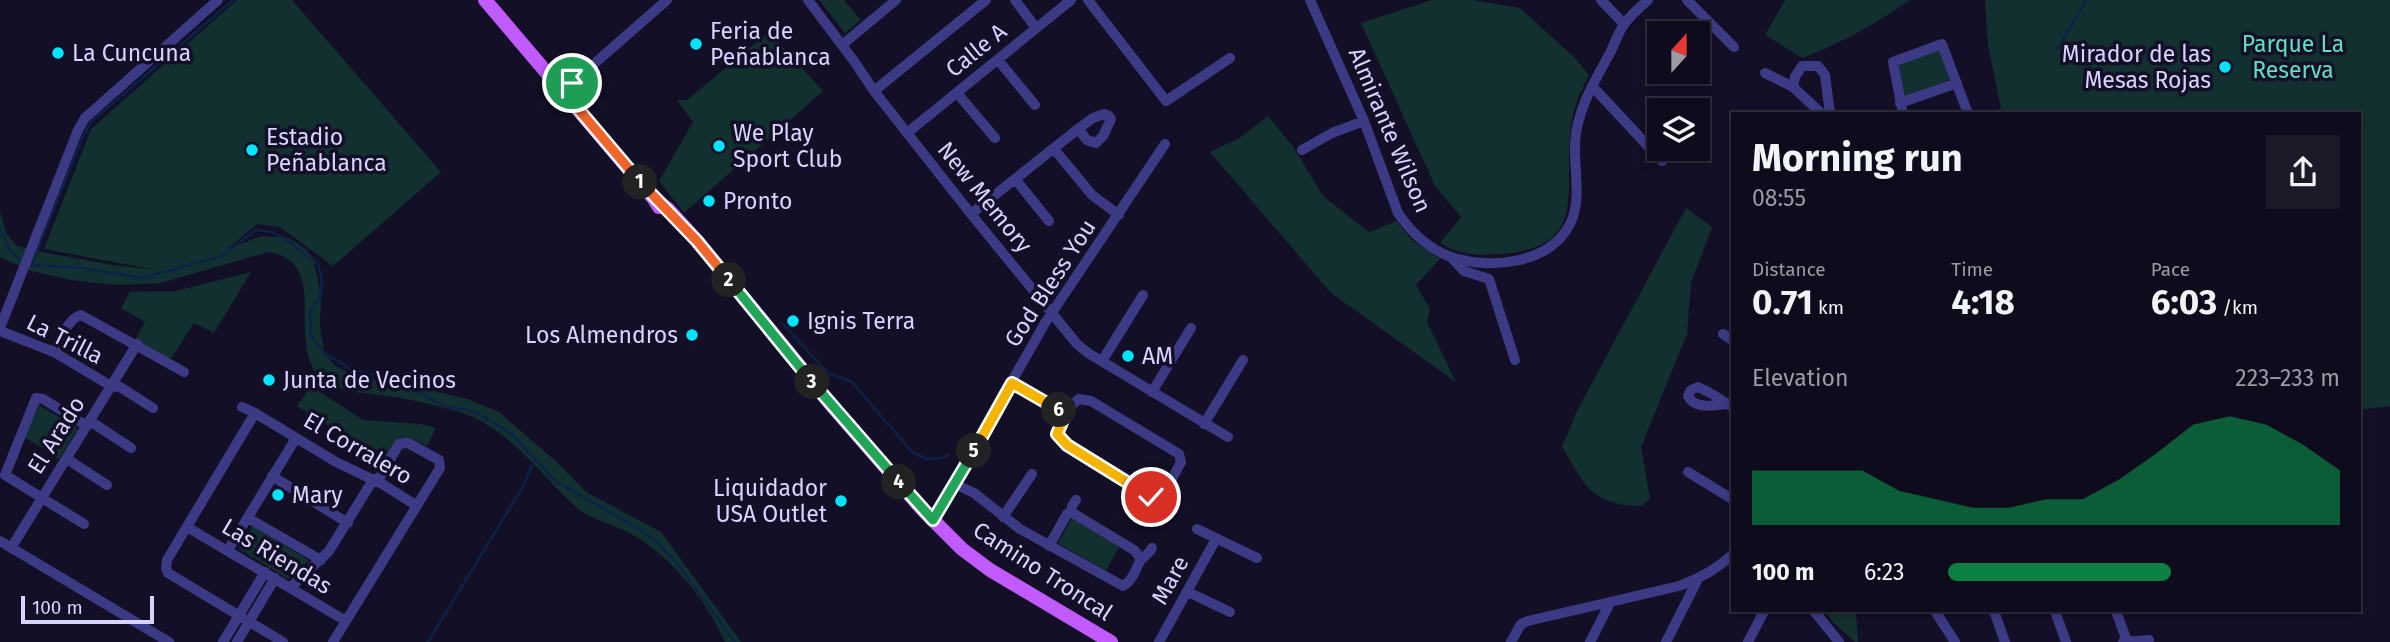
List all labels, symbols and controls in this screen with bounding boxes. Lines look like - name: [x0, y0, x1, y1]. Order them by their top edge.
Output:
- place label: Feria de Peñablanca: [710, 17, 831, 71]
- street label: Calle A: [940, 17, 1013, 83]
- north arrow: [1647, 21, 1710, 84]
- map controls: [1647, 21, 1710, 161]
- park label: Parque La Reserva: [2242, 30, 2344, 84]
- marker: Feria de Peñablanca: [688, 36, 704, 52]
- place label: La Cuncuna: [72, 39, 191, 67]
- place label: Mirador de las Mesas Rojas: [2062, 40, 2211, 94]
- street label: Almirante Wilson: [1343, 43, 1437, 217]
- marker: La Cuncuna: [50, 45, 66, 61]
- pin: [542, 53, 602, 113]
- marker: Mirador de las Mesas Rojas: [2217, 59, 2233, 75]
- icon: arrive: [553, 64, 591, 102]
- button: layers: [1647, 98, 1710, 161]
- place label: We Play Sport Club: [733, 119, 842, 173]
- place label: Estadio Peñablanca: [266, 123, 387, 177]
- text: Morning run: [1752, 135, 1963, 181]
- button: share: [2266, 135, 2340, 209]
- street label: New Memory: [932, 136, 1039, 259]
- marker: We Play Sport Club: [711, 138, 727, 154]
- marker: Estadio Peñablanca: [244, 142, 260, 158]
- pin: 1: [622, 164, 658, 200]
- text: 1: [635, 170, 644, 193]
- text: 08:55: [1752, 184, 1806, 212]
- place label: Pronto: [723, 187, 792, 215]
- marker: Pronto: [701, 193, 717, 209]
- street label: God Bless You: [998, 214, 1102, 352]
- text: Distance: [1752, 258, 1826, 281]
- text: Time: [1951, 258, 1993, 281]
- text: Pace: [2151, 258, 2190, 281]
- pin: 2: [712, 262, 746, 298]
- text: 2: [724, 268, 733, 291]
- text: 0.71: [1752, 281, 1813, 323]
- text: 4:18: [1951, 281, 2015, 323]
- text: 6:03: [2151, 281, 2217, 323]
- text: km: [1813, 296, 1844, 319]
- text: /km: [2217, 296, 2258, 319]
- place label: Ignis Terra: [807, 307, 915, 335]
- street label: La Trilla: [22, 308, 108, 370]
- marker: Ignis Terra: [785, 313, 801, 329]
- place label: Los Almendros: [525, 321, 678, 349]
- marker: Los Almendros: [684, 327, 700, 343]
- place label: AM: [1142, 342, 1173, 370]
- marker: AM: [1120, 348, 1136, 364]
- pin: 3: [794, 364, 830, 400]
- text: Elevation: [1752, 364, 1848, 392]
- text: 223–233 m: [2235, 364, 2340, 392]
- place label: Junta de Vecinos: [283, 366, 456, 394]
- text: 3: [807, 370, 816, 393]
- marker: Junta de Vecinos: [261, 372, 277, 388]
- street label: El Arado: [21, 391, 91, 479]
- pin: 6: [1042, 392, 1076, 428]
- text: 6: [1053, 398, 1064, 421]
- street label: El Corralero: [299, 406, 417, 490]
- pin: 5: [956, 434, 992, 468]
- text: 5: [968, 439, 979, 462]
- pin: 4: [881, 464, 916, 500]
- pin: [1121, 467, 1181, 527]
- text: 4: [893, 470, 904, 493]
- place label: Liquidador USA Outlet: [713, 474, 828, 528]
- icon: check: [1132, 478, 1170, 516]
- place label: Mary: [292, 481, 343, 509]
- marker: Mary: [270, 487, 286, 503]
- marker: Liquidador USA Outlet: [833, 493, 849, 509]
- street label: Las Riendas: [217, 512, 337, 600]
- street label: Camino Troncal: [968, 516, 1118, 627]
- street label: Mare: [1145, 551, 1195, 609]
- text: 100 m: [1752, 558, 1814, 586]
- text: 6:23: [1864, 558, 1905, 586]
- scale bar: [21, 593, 154, 625]
- text: 100 m: [32, 596, 83, 619]

